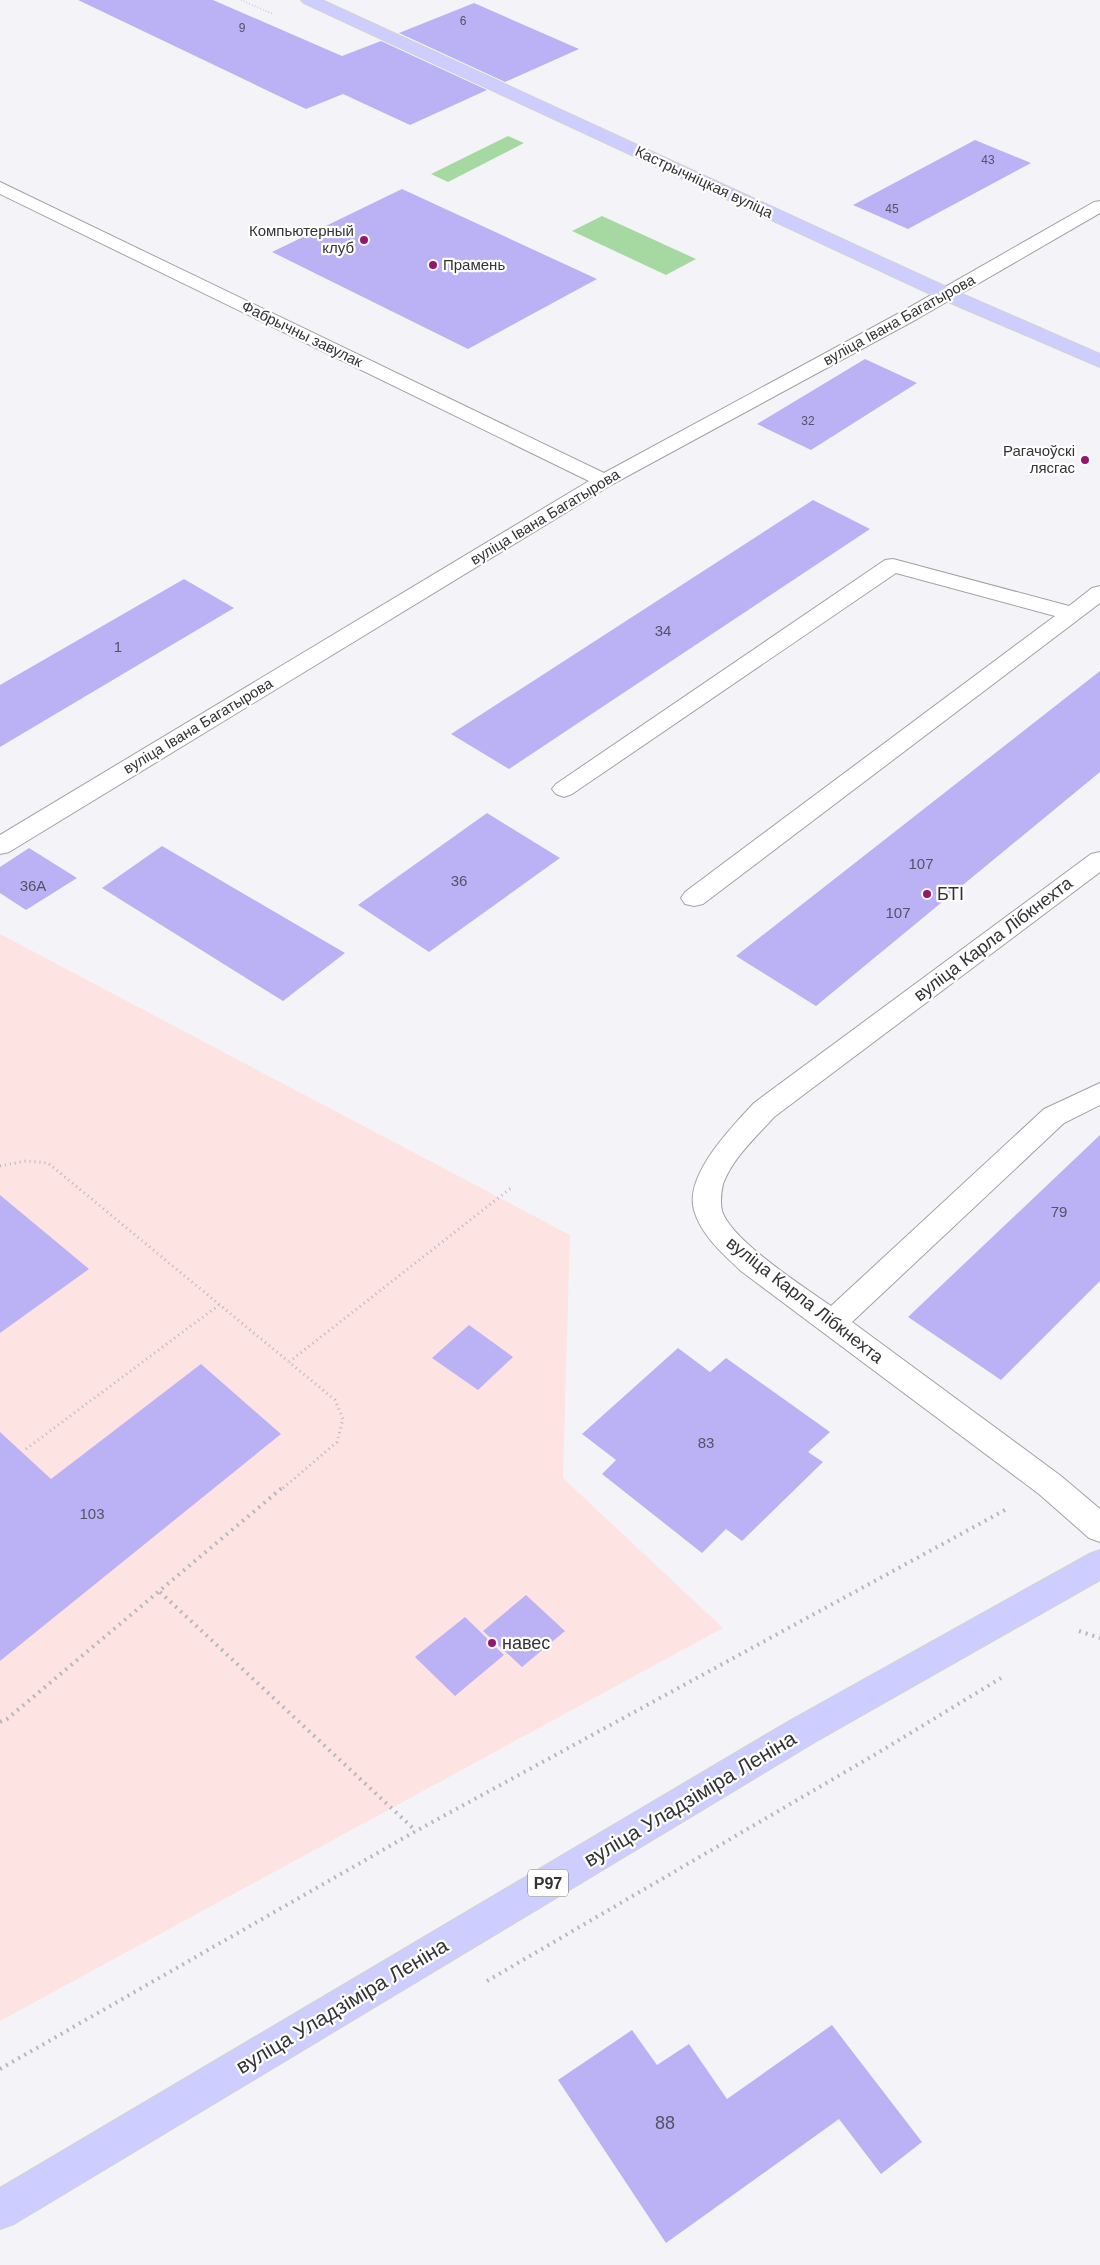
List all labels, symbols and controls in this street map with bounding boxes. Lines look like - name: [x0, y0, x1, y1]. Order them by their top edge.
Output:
- house number: 6: [460, 14, 467, 28]
- house number: 9: [239, 21, 246, 35]
- street label: Кастрычніцкая вуліца: [633, 142, 776, 221]
- house number: 43: [981, 153, 995, 167]
- house number: 45: [885, 202, 899, 216]
- place label: Компьютерный клуб: [249, 222, 354, 256]
- marker: Компьютерный клуб: [358, 234, 370, 246]
- place label: Прамень: [443, 256, 505, 273]
- marker: Прамень: [427, 259, 439, 271]
- street label: вуліца Івана Багатырова: [820, 270, 978, 368]
- street label: Фабрычны завулак: [239, 297, 366, 370]
- house number: 32: [801, 414, 815, 428]
- place label: Рагачоўскі лясгас: [1003, 442, 1075, 476]
- marker: Рагачоўскі лясгас: [1079, 454, 1091, 466]
- street label: вуліца Івана Багатырова: [467, 465, 623, 568]
- house number: 34: [655, 622, 671, 639]
- house number: 1: [114, 638, 122, 655]
- street label: вуліца Івана Багатырова: [120, 674, 276, 777]
- house number: 107: [908, 855, 934, 872]
- house number: 36: [451, 872, 467, 889]
- street label: вуліца Карла Лібкнехта: [910, 872, 1077, 1005]
- house number: 36А: [20, 877, 46, 894]
- place label: БТІ: [937, 884, 964, 904]
- marker: БТІ: [921, 888, 933, 900]
- house number: 107: [885, 904, 911, 921]
- house number: 79: [1051, 1203, 1067, 1220]
- street label: вуліца Карла Лібкнехта: [723, 1233, 888, 1368]
- house number: 83: [698, 1434, 714, 1451]
- house number: 103: [79, 1505, 105, 1522]
- place label: навес: [502, 1633, 550, 1653]
- marker: навес: [486, 1637, 498, 1649]
- street label: вуліца Уладзіміра Леніна: [580, 1726, 800, 1871]
- road number: Р97: [528, 1870, 568, 1896]
- street label: вуліца Уладзіміра Леніна: [232, 1933, 452, 2078]
- house number: 88: [655, 2113, 675, 2133]

